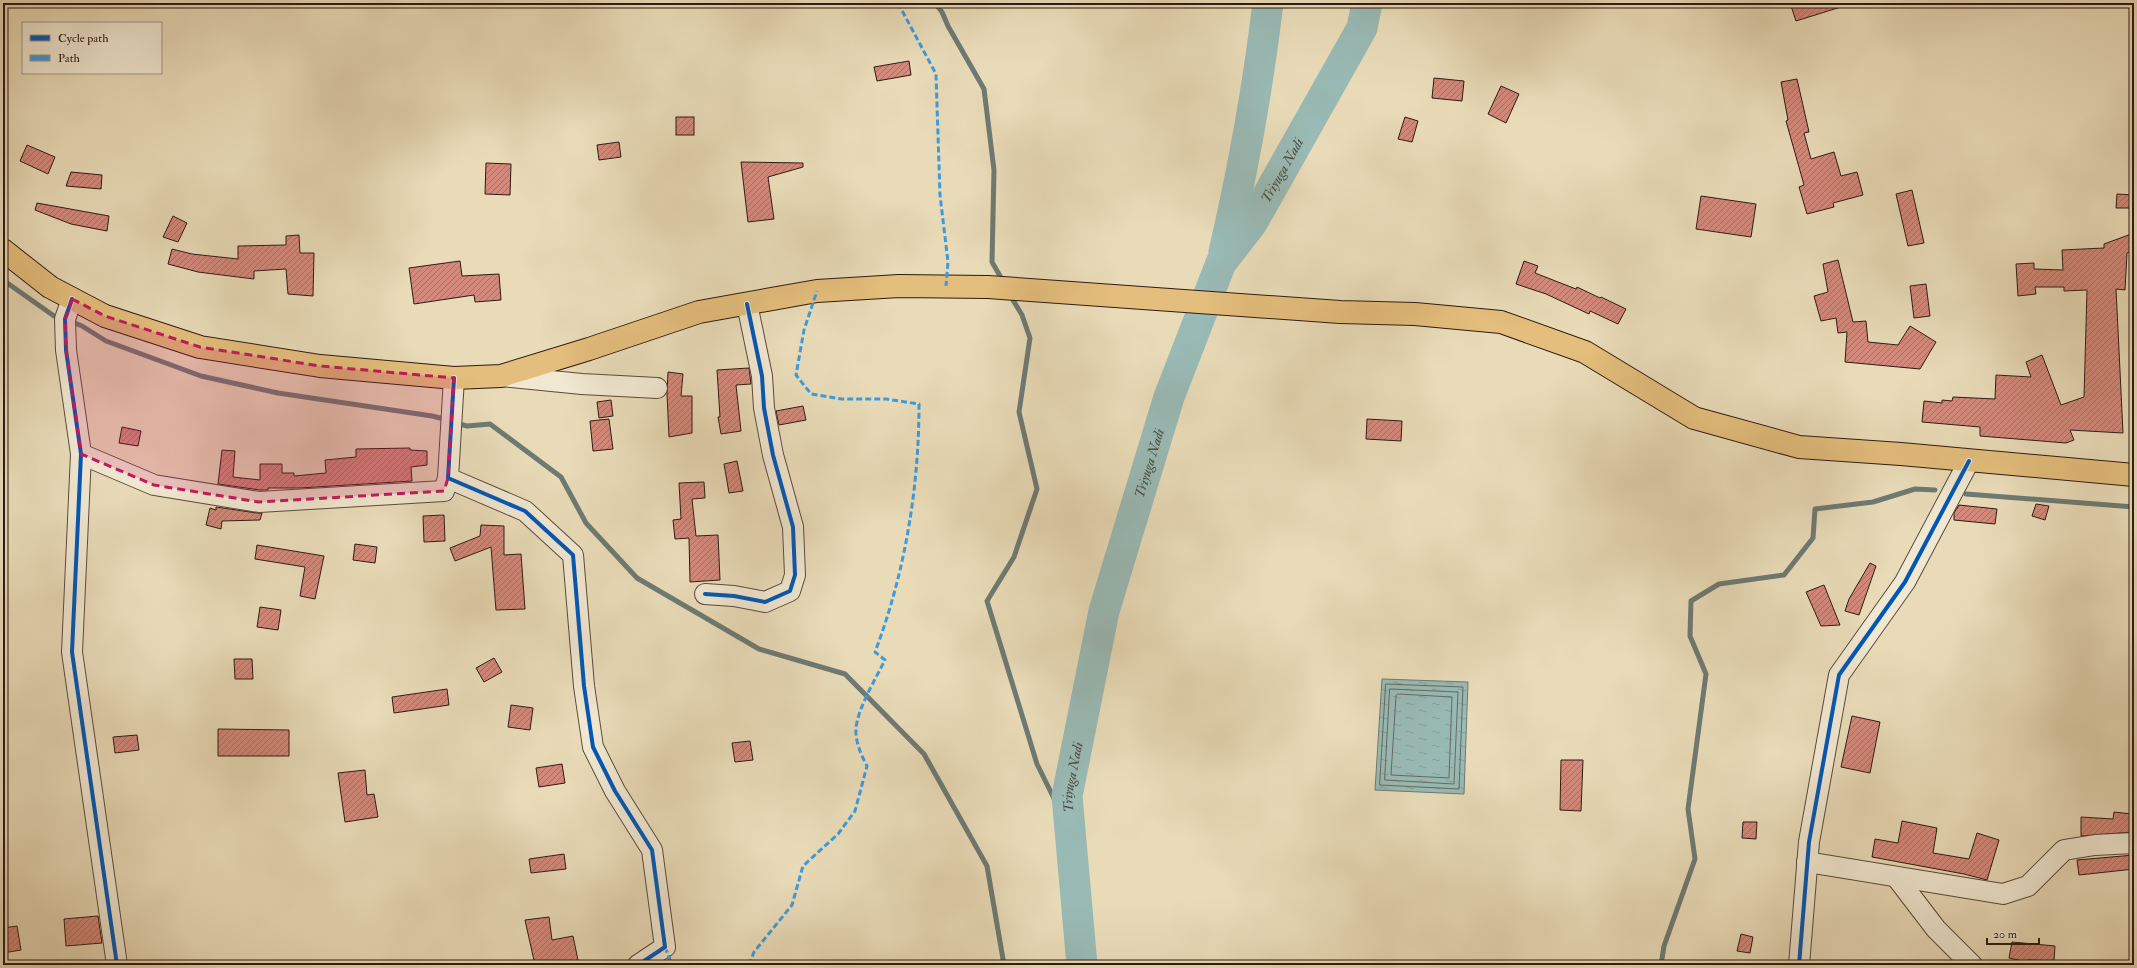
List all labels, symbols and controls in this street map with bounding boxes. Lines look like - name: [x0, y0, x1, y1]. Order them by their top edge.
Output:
- legend: [22, 22, 162, 74]
- text: Cycle path: [58, 31, 109, 46]
- text: Path: [58, 51, 81, 66]
- water label: Triyuga Nadi: [1257, 135, 1307, 205]
- water label: Triyuga Nadi: [1130, 426, 1168, 500]
- water label: Triyuga Nadi: [1058, 740, 1086, 813]
- scale bar: [1987, 920, 2039, 946]
- text: 20 m: [1993, 927, 2018, 942]

